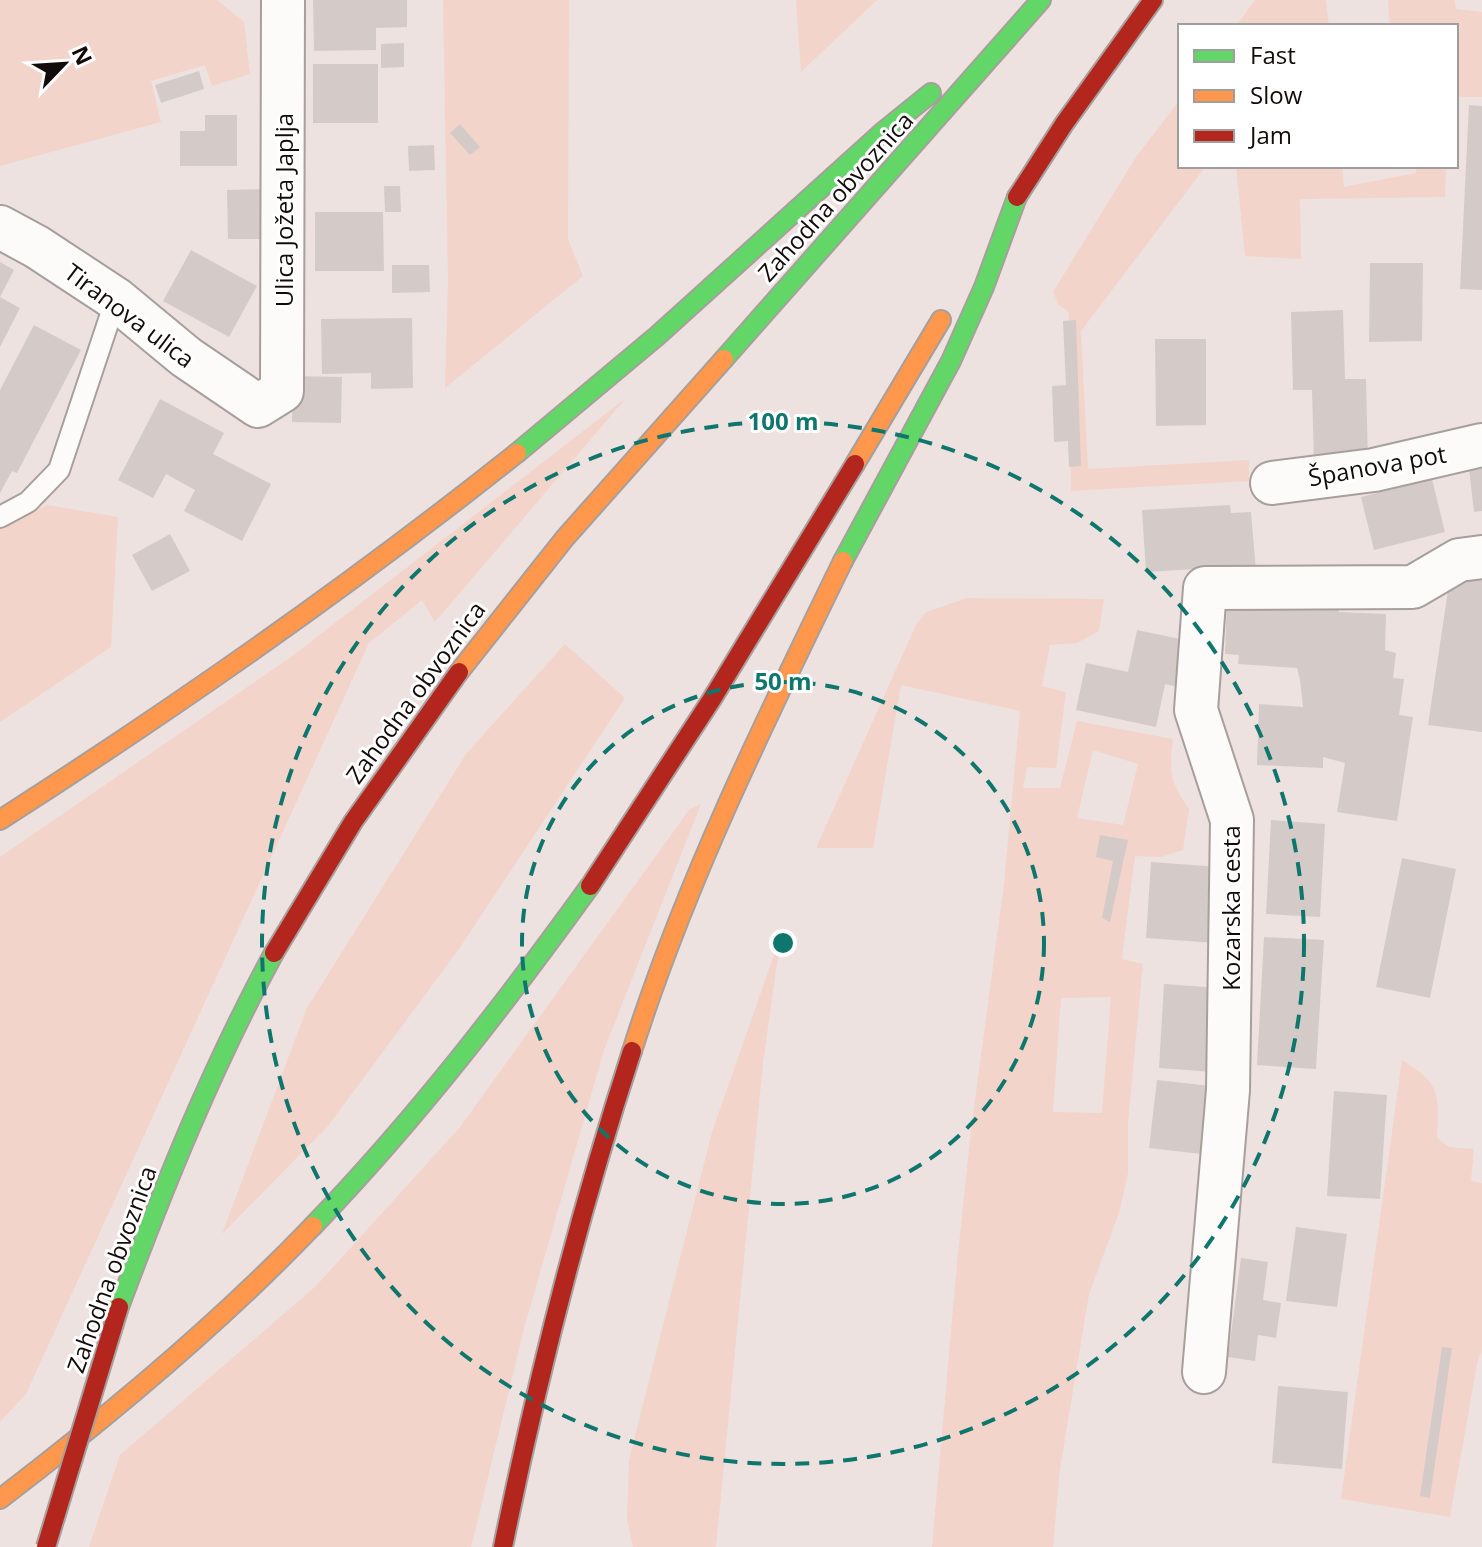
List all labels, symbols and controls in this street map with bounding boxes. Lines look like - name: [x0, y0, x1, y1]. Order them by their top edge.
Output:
- north arrow: [24, 24, 104, 104]
- legend: [1178, 24, 1458, 168]
- text: Fast: [1250, 38, 1296, 71]
- text: N: [66, 41, 100, 70]
- text: Slow: [1250, 78, 1303, 111]
- street label: Zahodna obvoznica: [750, 104, 920, 288]
- street label: Ulica Jožeta Japlja: [267, 113, 300, 307]
- text: Jam: [1248, 118, 1292, 151]
- street label: Tiranova ulica: [58, 255, 202, 375]
- text: 100 m: [748, 404, 818, 437]
- street label: Španova pot: [1305, 437, 1449, 493]
- street label: Zahodna obvoznica: [338, 594, 492, 790]
- text: 50 m: [754, 664, 812, 697]
- street label: Kozarska cesta: [1214, 825, 1247, 991]
- centre of rings: [769, 929, 797, 957]
- street label: Zahodna obvoznica: [58, 1161, 164, 1377]

